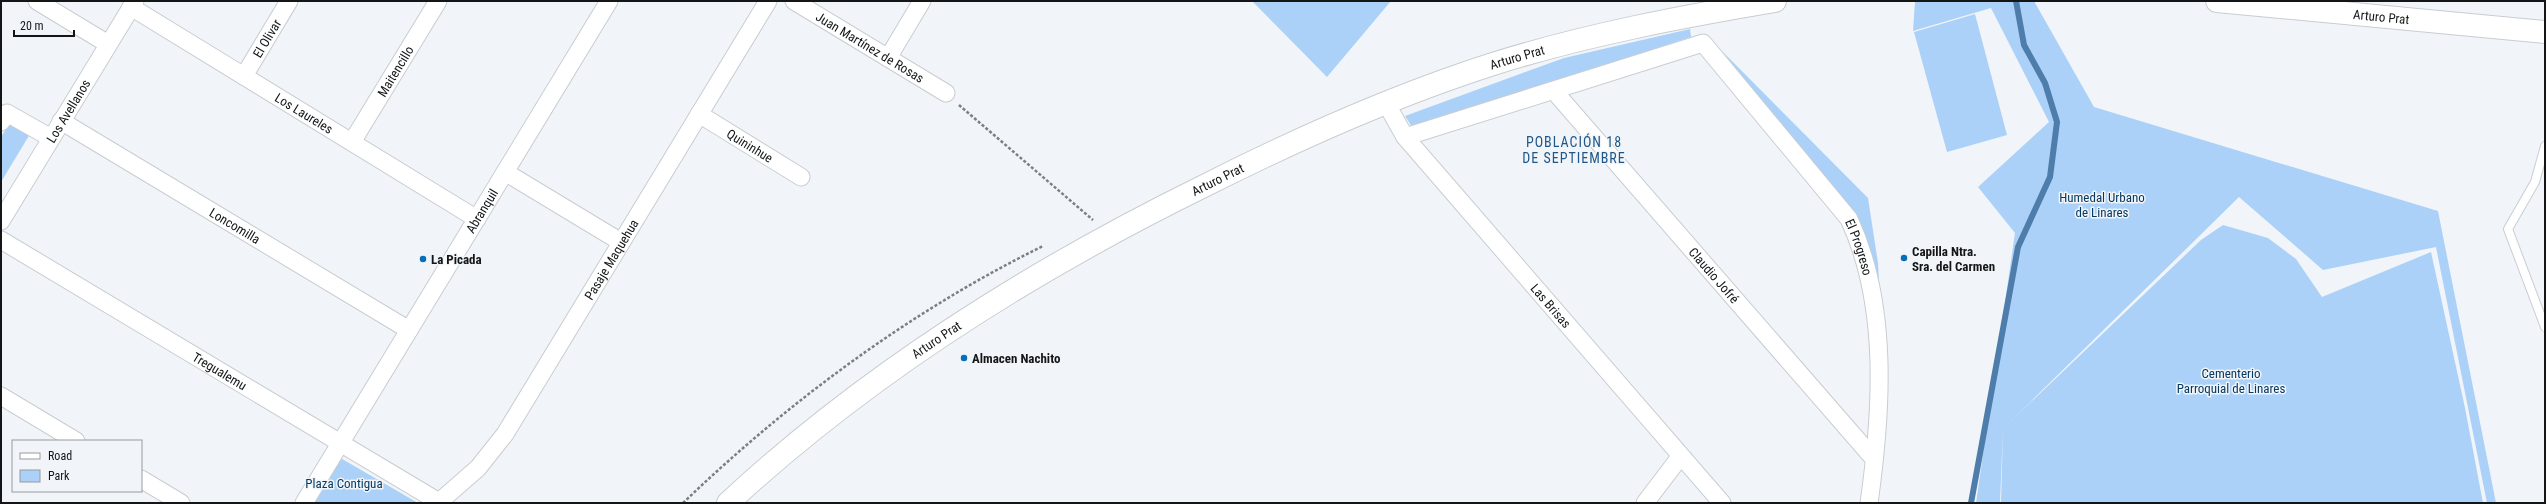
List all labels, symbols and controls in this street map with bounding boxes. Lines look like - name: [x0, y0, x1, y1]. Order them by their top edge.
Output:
- street label: Arturo Prat: [2353, 6, 2410, 27]
- street label: Juan Martínez de Rosas: [813, 9, 927, 86]
- scale bar: [14, 12, 74, 38]
- street label: El Olivar: [249, 16, 284, 60]
- text: 20 m: [20, 19, 44, 33]
- street label: Arturo Prat: [1488, 42, 1546, 72]
- street label: Maitencillo: [374, 43, 416, 99]
- street label: Los Avellanos: [43, 76, 93, 145]
- street label: Los Laureles: [272, 90, 336, 137]
- street label: Quininhue: [724, 126, 776, 165]
- district label: POBLACIÓN 18 DE SEPTIEMBRE: [1522, 133, 1626, 166]
- street label: Arturo Prat: [1189, 160, 1246, 198]
- street label: Abranquil: [462, 186, 501, 236]
- park label: Humedal Urbano de Linares: [2059, 190, 2145, 220]
- street label: Loncomilla: [207, 205, 263, 247]
- street label: Pasaje Maquehua: [581, 216, 641, 302]
- street label: El Progreso: [1842, 216, 1876, 277]
- street label: Claudio Jofré: [1686, 244, 1742, 306]
- place label: Capilla Ntra. Sra. del Carmen: [1912, 244, 1995, 274]
- place label: La Picada: [431, 252, 482, 267]
- marker: Capilla Ntra. Sra. del Carmen: [1899, 253, 1909, 263]
- marker: La Picada: [418, 254, 428, 264]
- street label: Las Brisas: [1528, 280, 1574, 331]
- street label: Arturo Prat: [909, 317, 964, 361]
- street label: Tregualemu: [190, 349, 250, 393]
- place label: Almacen Nachito: [972, 351, 1061, 366]
- marker: Almacen Nachito: [959, 353, 969, 363]
- park label: Cementerio Parroquial de Linares: [2177, 366, 2285, 396]
- legend: [12, 440, 142, 492]
- text: Road: [48, 449, 72, 463]
- text: Park: [48, 469, 70, 483]
- park label: Plaza Contigua: [305, 476, 383, 491]

